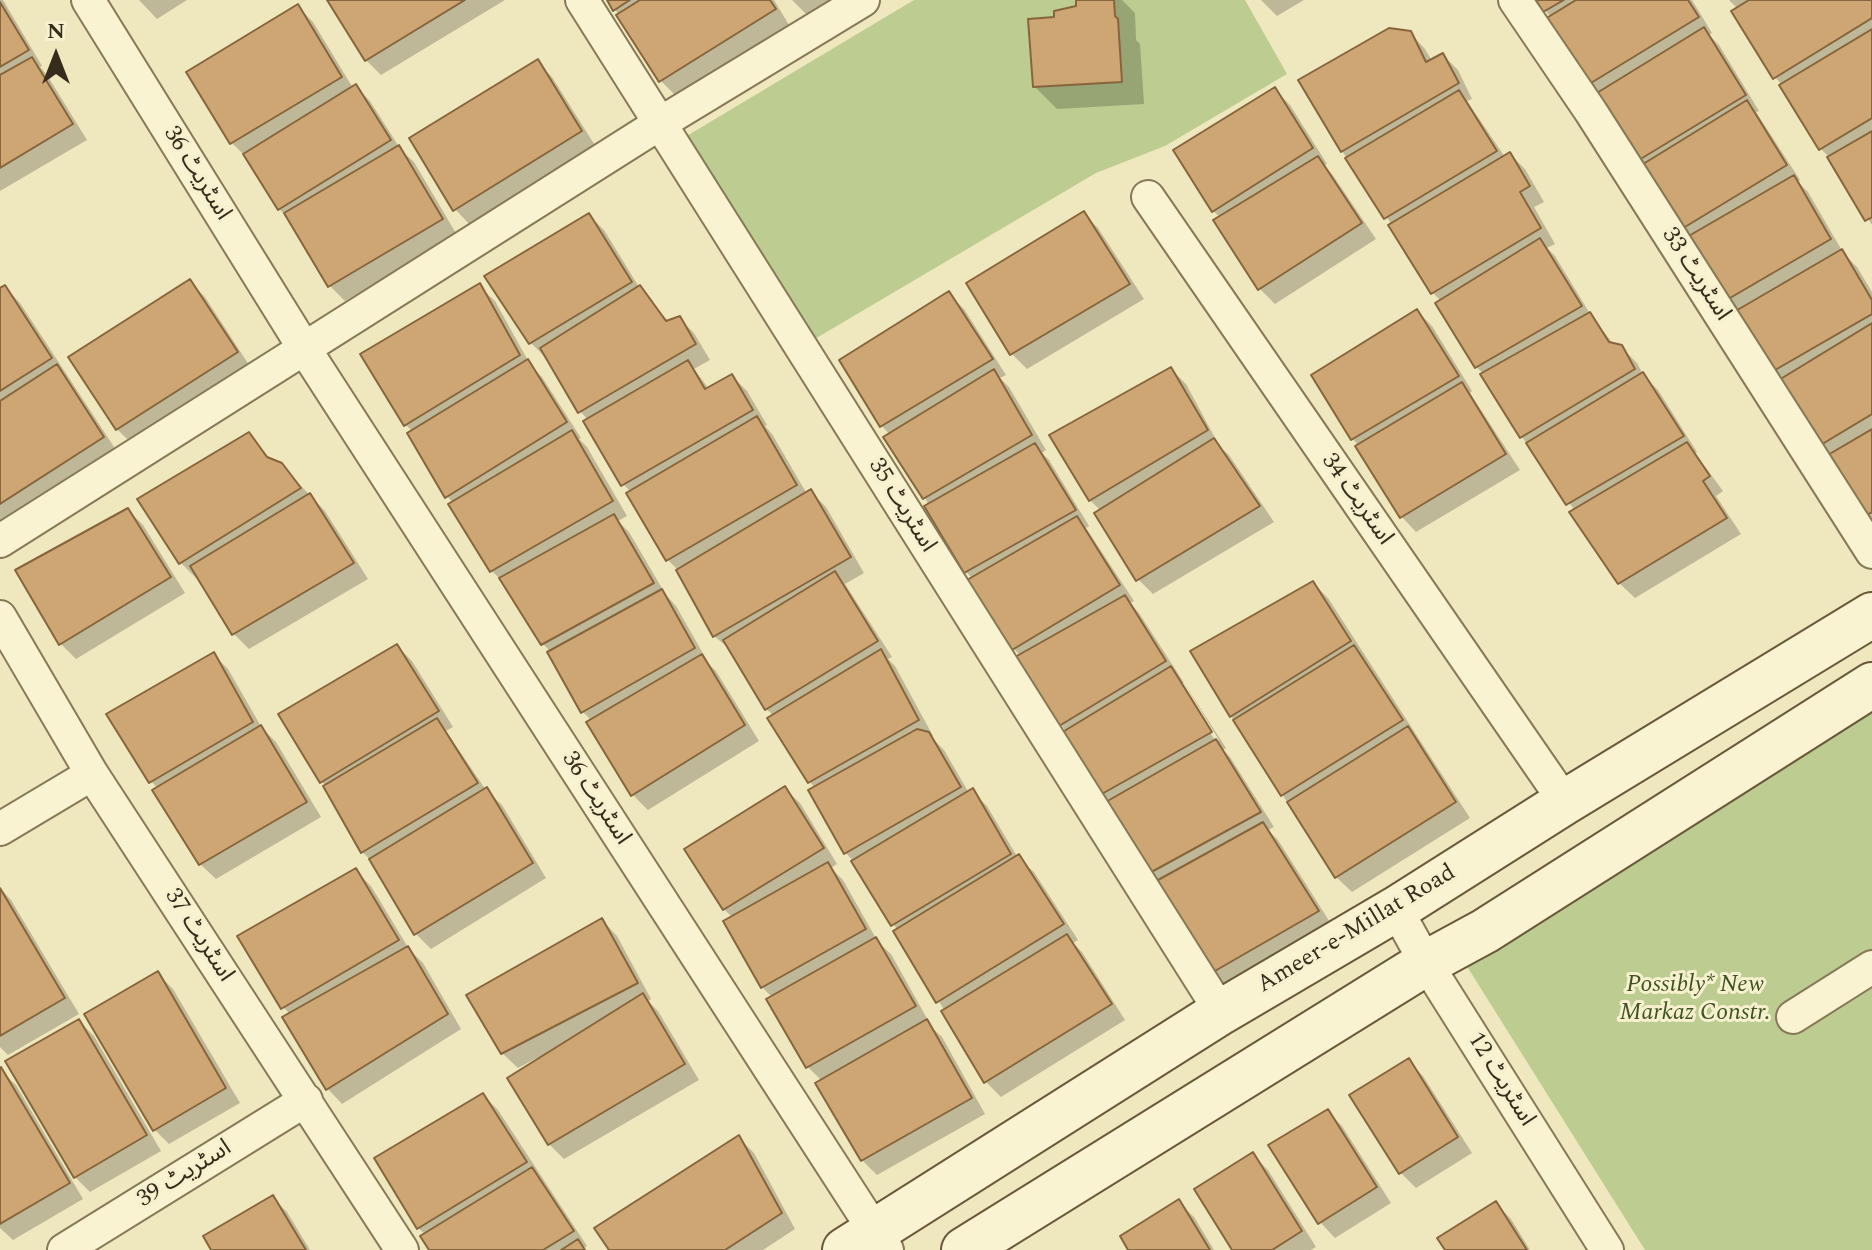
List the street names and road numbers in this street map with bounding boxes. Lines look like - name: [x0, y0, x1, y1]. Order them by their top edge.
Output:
- street label: اسٹریٹ 36: [156, 122, 236, 226]
- street label: اسٹریٹ 33: [1654, 223, 1736, 327]
- street label: اسٹریٹ 34: [1314, 448, 1398, 552]
- street label: اسٹریٹ 35: [861, 454, 941, 558]
- street label: اسٹریٹ 36: [554, 747, 636, 851]
- street label: Ameer-e-Millat Road: [1253, 859, 1461, 1001]
- street label: اسٹریٹ 37: [157, 884, 239, 988]
- street label: اسٹریٹ 12: [1460, 1028, 1540, 1132]
- street label: اسٹریٹ 39: [133, 1135, 237, 1215]

